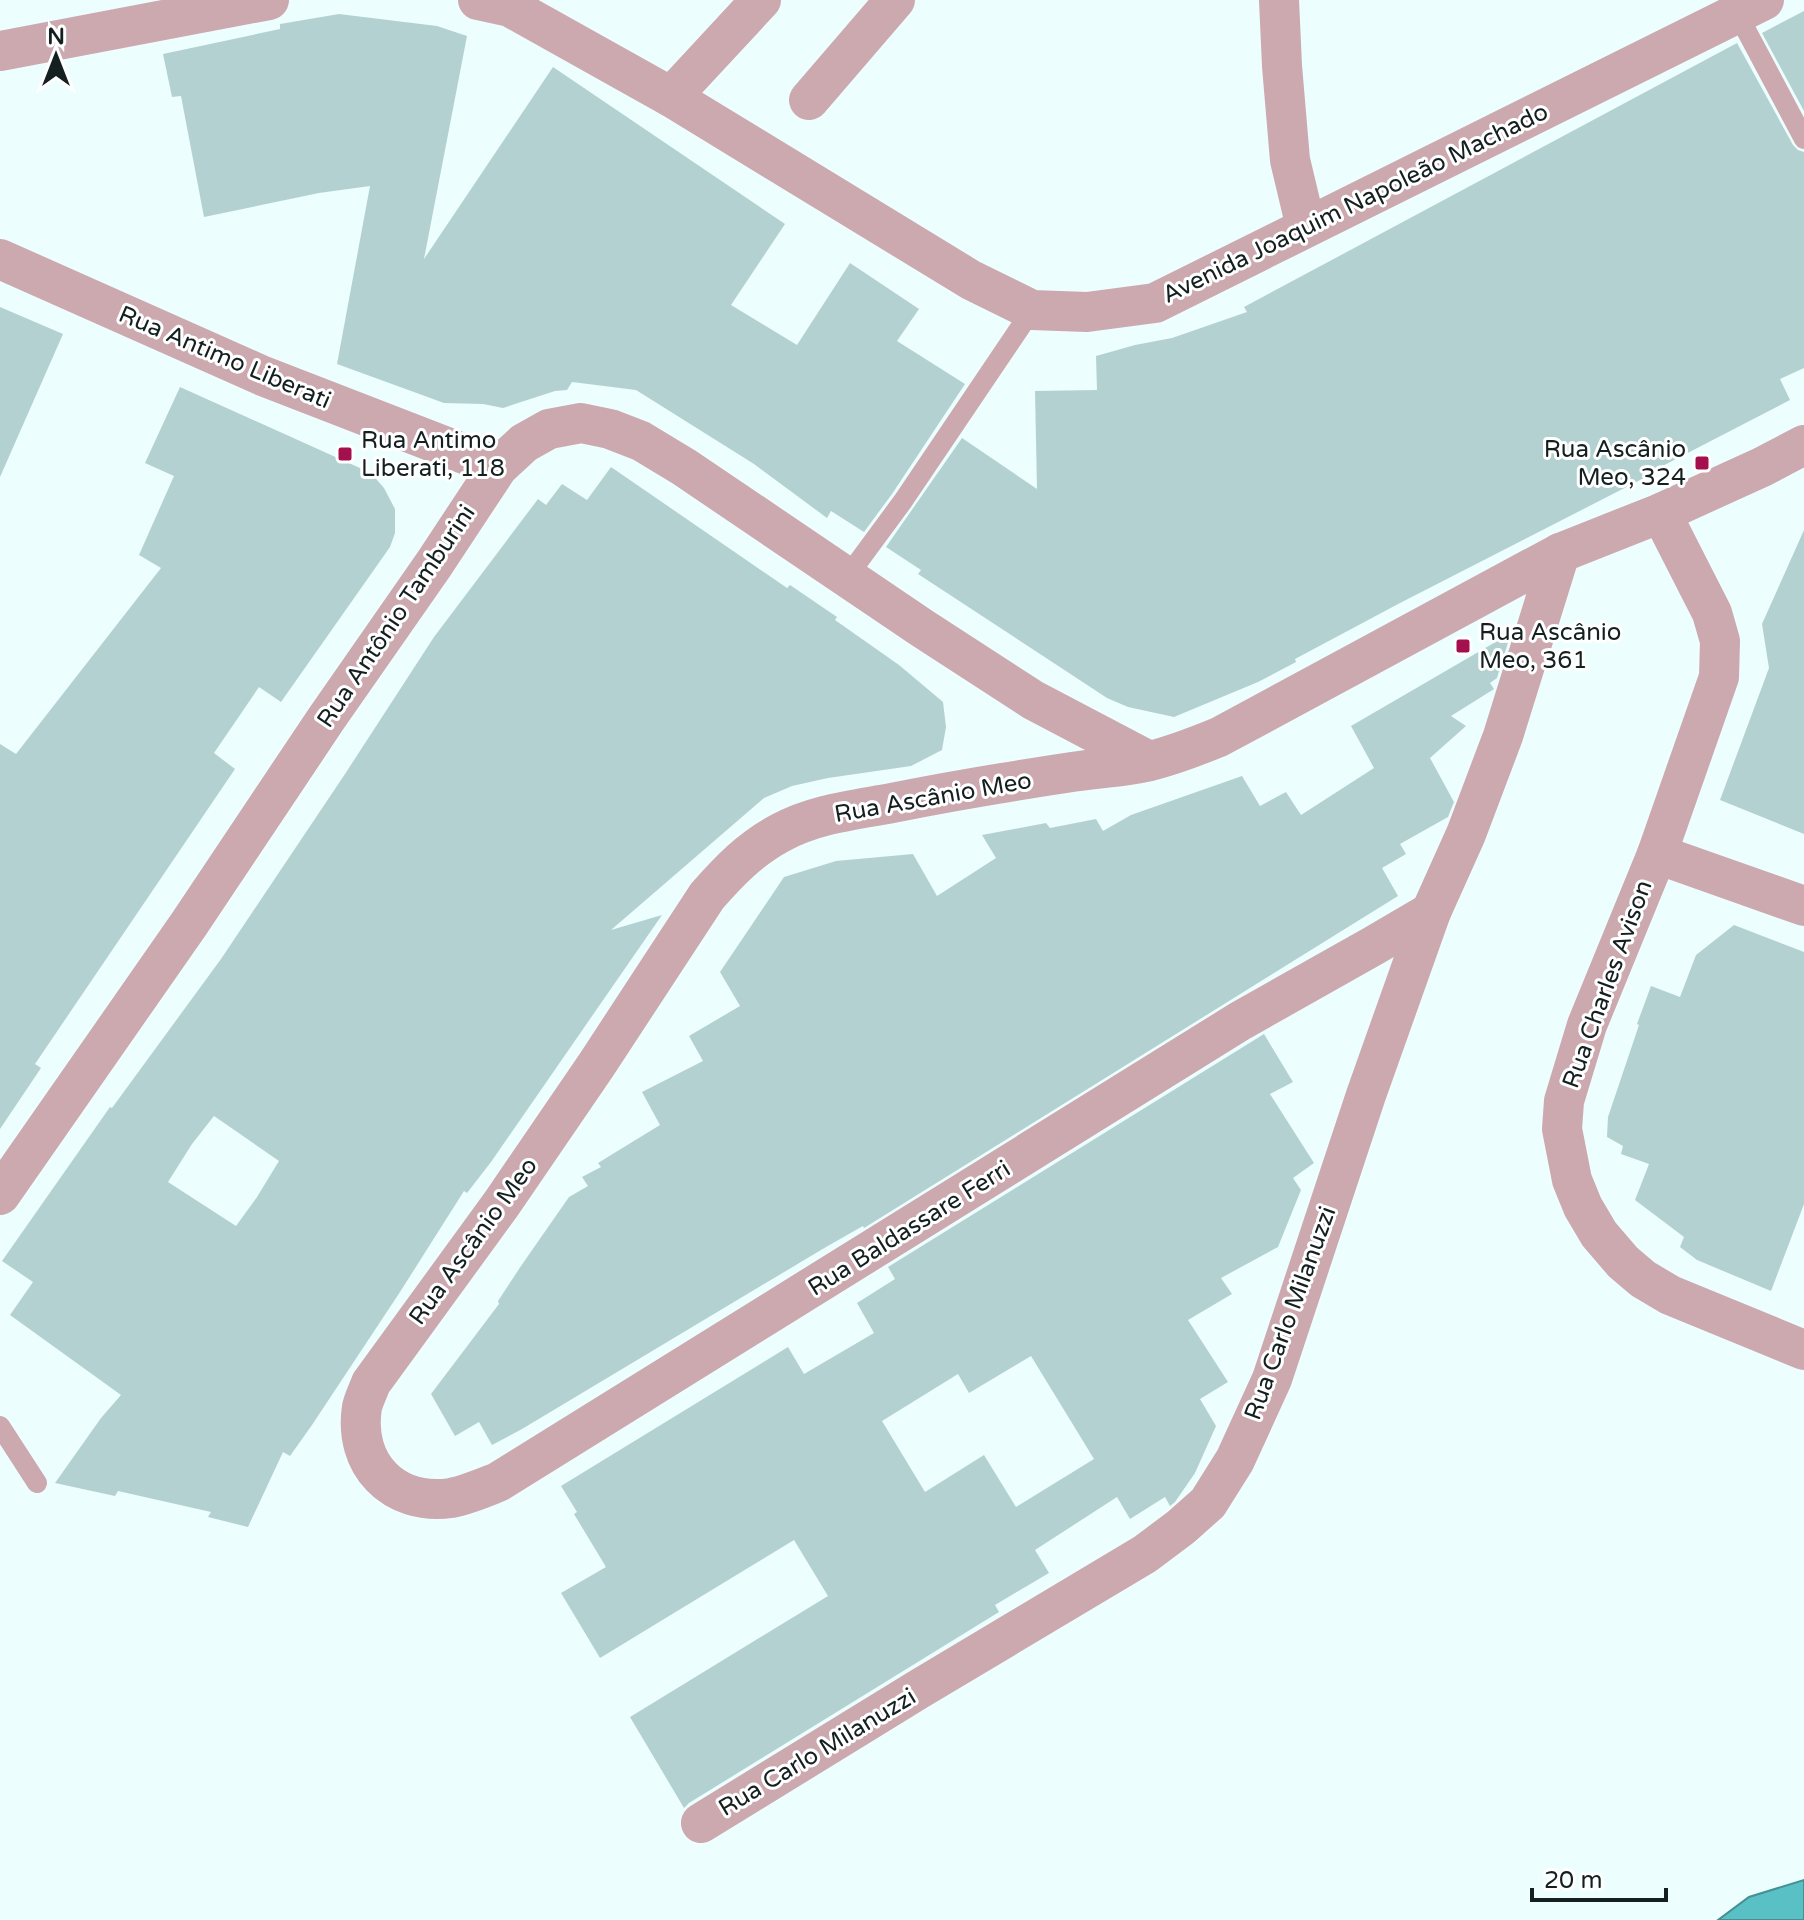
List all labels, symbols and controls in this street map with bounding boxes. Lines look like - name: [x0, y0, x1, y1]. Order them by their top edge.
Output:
- north arrow: [16, 16, 96, 96]
- text: N: [47, 24, 65, 50]
- street label: Avenida Joaquim Napoleão Machado: [1158, 97, 1553, 310]
- street label: Rua Antimo Liberati: [114, 300, 335, 415]
- place label: Rua Antimo Liberati, 118: [361, 426, 505, 483]
- place label: Rua Ascânio Meo, 324: [1544, 435, 1686, 492]
- marker: Rua Antimo Liberati, 118: [336, 445, 354, 463]
- marker: Rua Ascânio Meo, 324: [1693, 454, 1711, 472]
- street label: Rua Antônio Tamburini: [311, 499, 482, 733]
- place label: Rua Ascânio Meo, 361: [1479, 618, 1621, 675]
- marker: Rua Ascânio Meo, 361: [1454, 637, 1472, 655]
- street label: Rua Ascânio Meo: [832, 766, 1034, 829]
- street label: Rua Charles Avison: [1556, 876, 1659, 1092]
- street label: Rua Ascânio Meo: [403, 1152, 544, 1331]
- street label: Rua Baldassare Ferri: [803, 1154, 1016, 1302]
- street label: Rua Carlo Milanuzzi: [1238, 1202, 1343, 1424]
- street label: Rua Carlo Milanuzzi: [713, 1682, 921, 1823]
- scale bar: [1532, 1852, 1666, 1902]
- text: 20 m: [1544, 1866, 1602, 1895]

